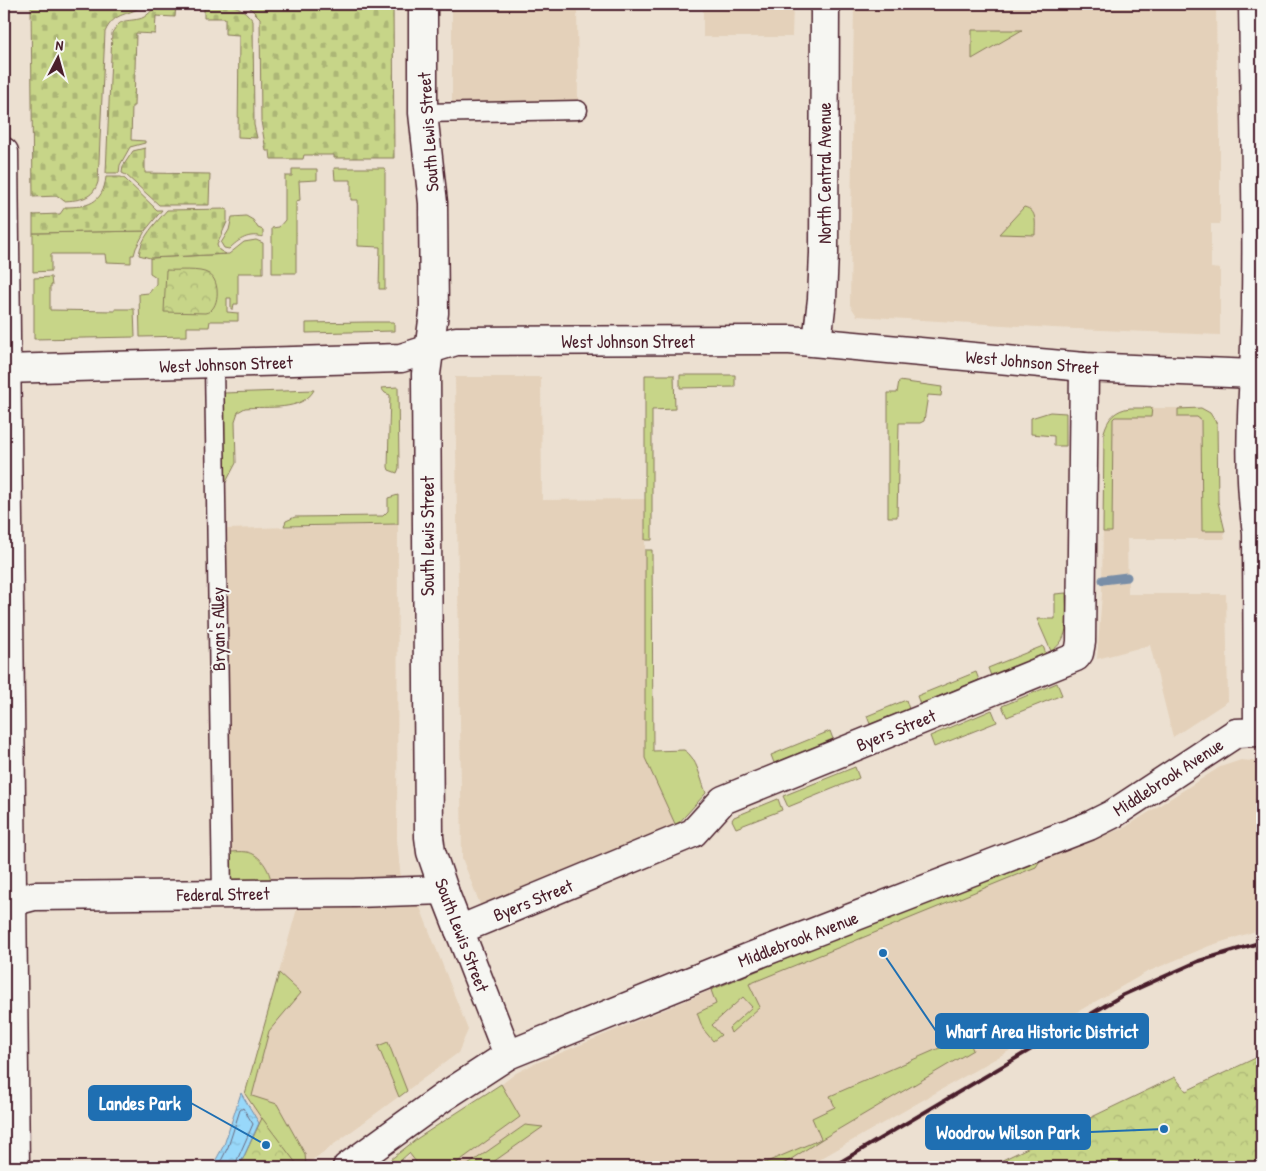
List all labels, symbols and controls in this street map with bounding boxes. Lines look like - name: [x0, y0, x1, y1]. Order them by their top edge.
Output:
- north arrow: [32, 32, 82, 82]
- text: N: [55, 35, 65, 54]
- street label: South Lewis Street: [411, 71, 445, 193]
- street label: North Central Avenue: [812, 102, 837, 244]
- street label: West Johnson Street: [561, 329, 696, 354]
- street label: West Johnson Street: [964, 344, 1100, 380]
- street label: West Johnson Street: [159, 349, 294, 379]
- street label: South Lewis Street: [415, 475, 440, 596]
- street label: Bryan's Alley: [205, 586, 231, 671]
- street label: Byers Street: [852, 702, 940, 757]
- street label: Middlebrook Avenue: [1108, 732, 1228, 822]
- street label: Byers Street: [489, 872, 577, 927]
- street label: South Lewis Street: [429, 875, 495, 996]
- street label: Federal Street: [175, 881, 270, 907]
- street label: Middlebrook Avenue: [734, 905, 862, 973]
- callout: Wharf Area Historic District: [936, 1014, 1148, 1048]
- text: Wharf Area Historic District: [946, 1018, 1140, 1044]
- callout: Landes Park: [89, 1086, 191, 1120]
- text: Landes Park: [99, 1090, 181, 1116]
- callout: Woodrow Wilson Park: [926, 1115, 1090, 1149]
- text: Woodrow Wilson Park: [936, 1119, 1080, 1145]

